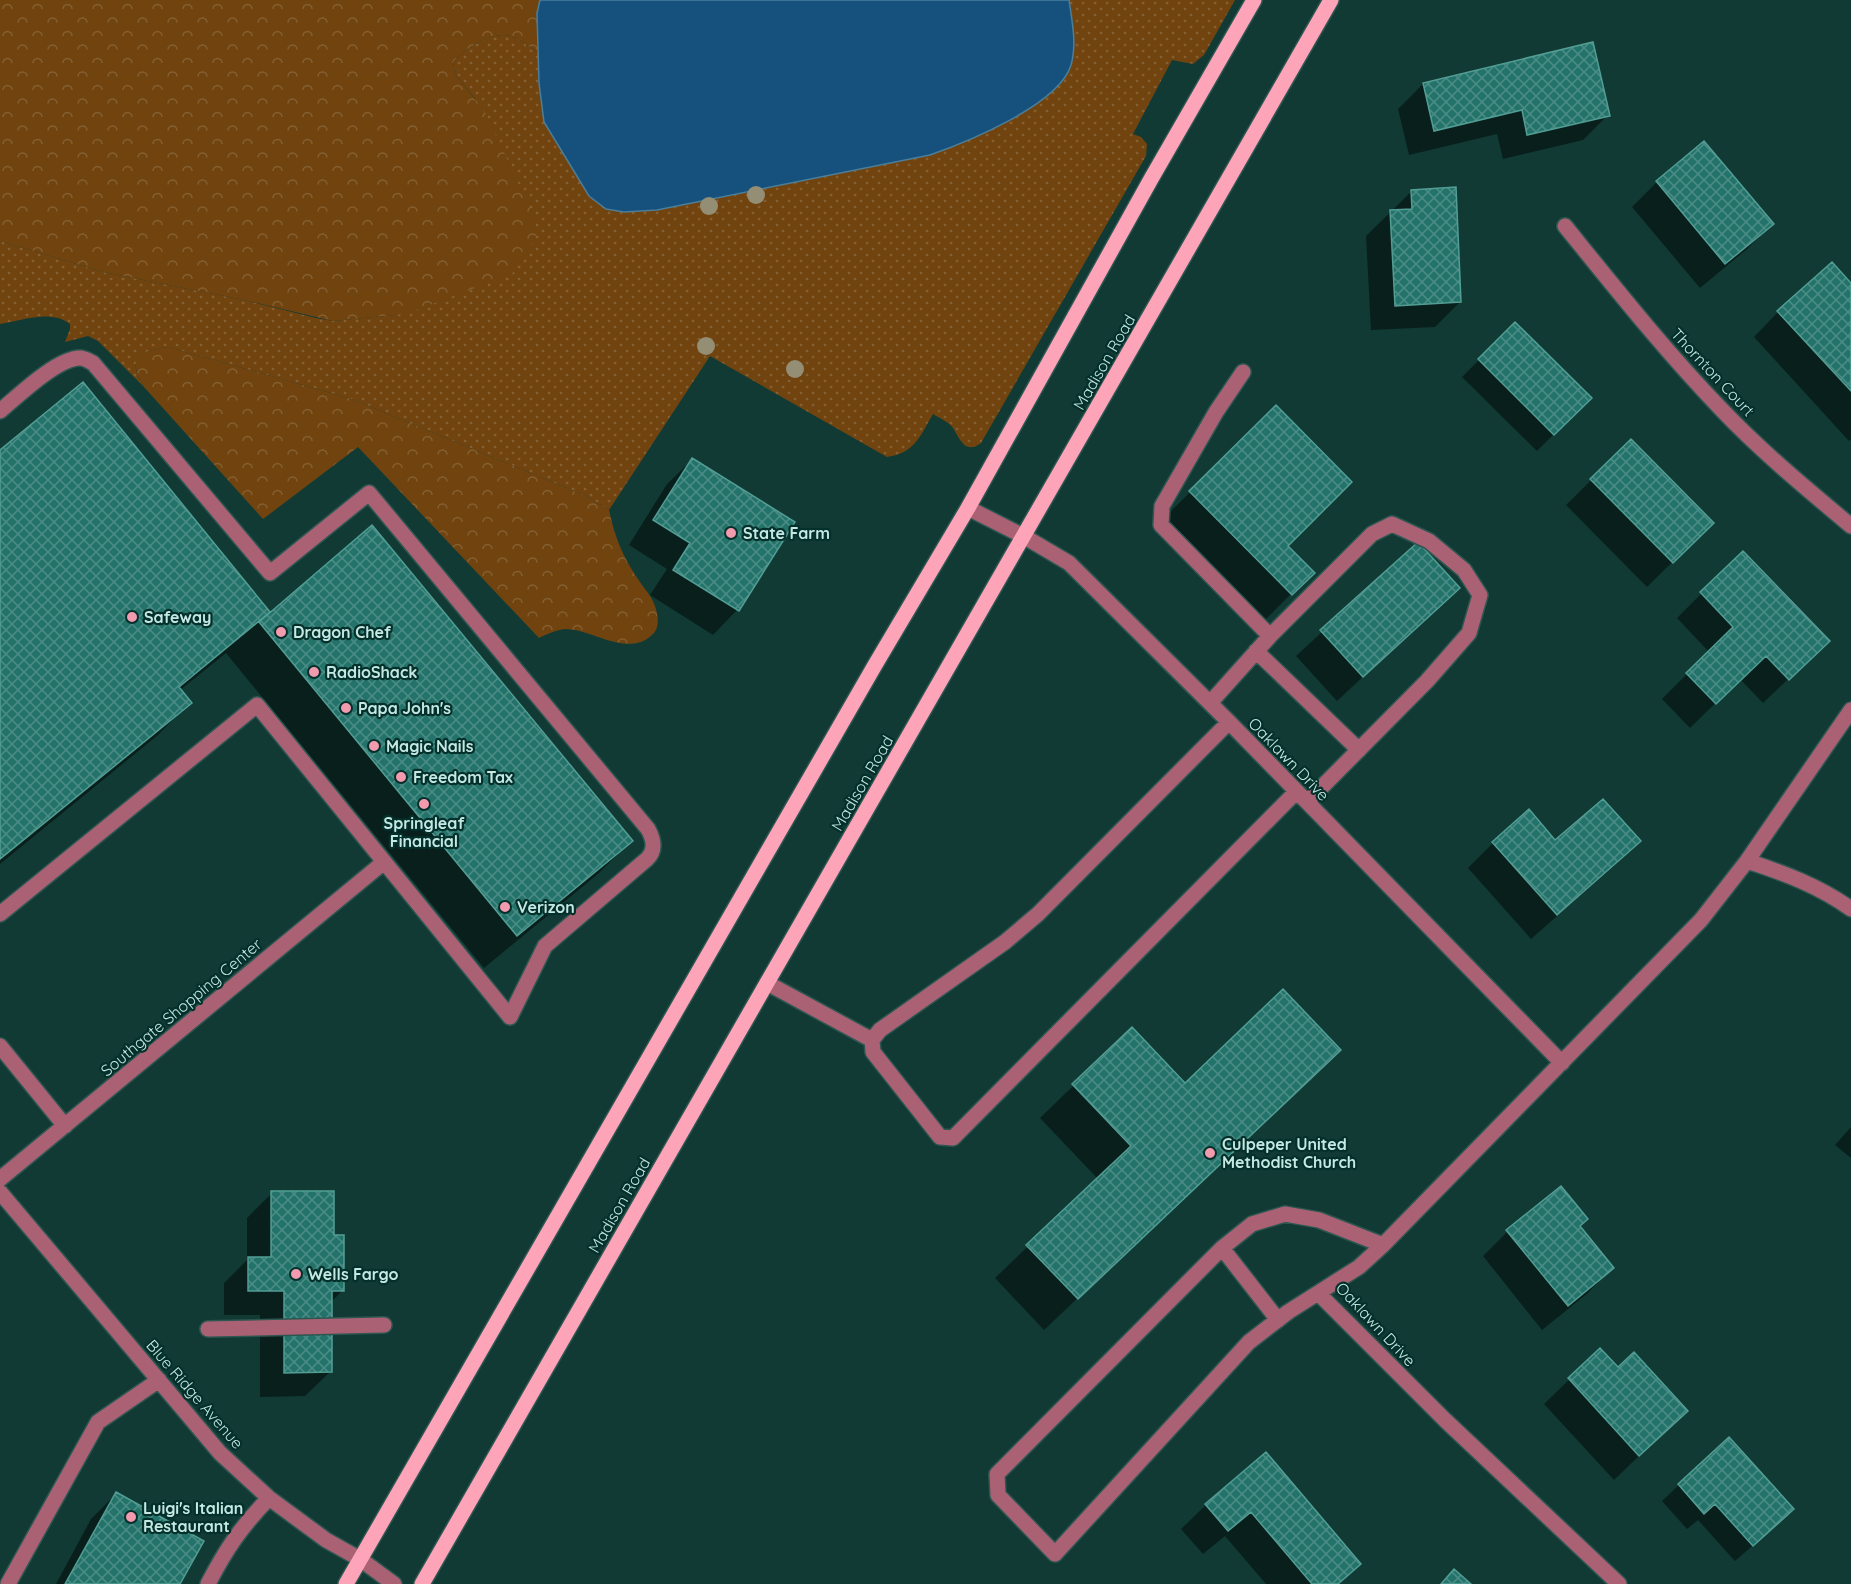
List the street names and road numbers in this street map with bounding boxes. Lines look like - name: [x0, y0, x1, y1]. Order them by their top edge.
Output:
- street label: Madison Road: [1069, 311, 1139, 413]
- street label: Thornton Court: [1667, 324, 1759, 420]
- street label: Oaklawn Drive: [1244, 713, 1334, 805]
- street label: Madison Road: [827, 732, 897, 834]
- street label: Southgate Shopping Center: [96, 934, 266, 1080]
- street label: Madison Road: [584, 1154, 654, 1256]
- street label: Oaklawn Drive: [1332, 1278, 1420, 1370]
- street label: Blue Ridge Avenue: [142, 1335, 248, 1453]

